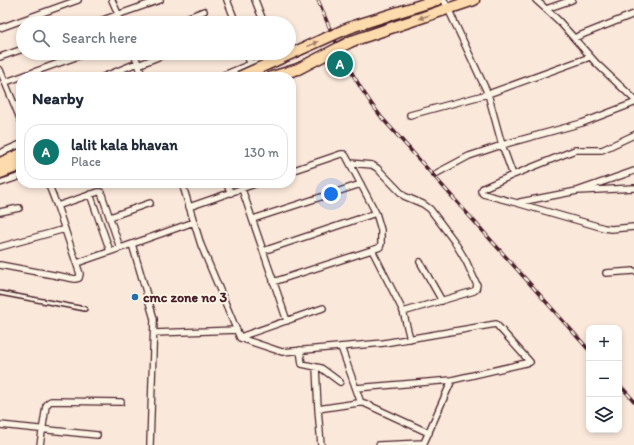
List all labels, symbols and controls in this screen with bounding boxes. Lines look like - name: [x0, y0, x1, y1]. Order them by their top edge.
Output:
- one-way arrow: [417, 14, 429, 20]
- search box: [16, 16, 296, 60]
- icon: search: [30, 27, 52, 49]
- text: Search here: [62, 29, 137, 47]
- one-way arrow: [307, 41, 319, 47]
- pin: A: [327, 49, 353, 79]
- text: Nearby: [32, 88, 84, 108]
- text: lalit kala bhavan: [71, 136, 178, 154]
- text: A: [42, 145, 50, 160]
- text: 130 m: [244, 145, 279, 160]
- text: Place: [71, 154, 101, 169]
- your location: [321, 184, 341, 204]
- place label: cmc zone no 3: [143, 289, 228, 306]
- marker: cmc zone no 3: [130, 292, 140, 302]
- map controls: [586, 325, 622, 433]
- button: +: [586, 325, 622, 361]
- button: −: [586, 361, 622, 397]
- button: layers: [586, 397, 622, 433]

